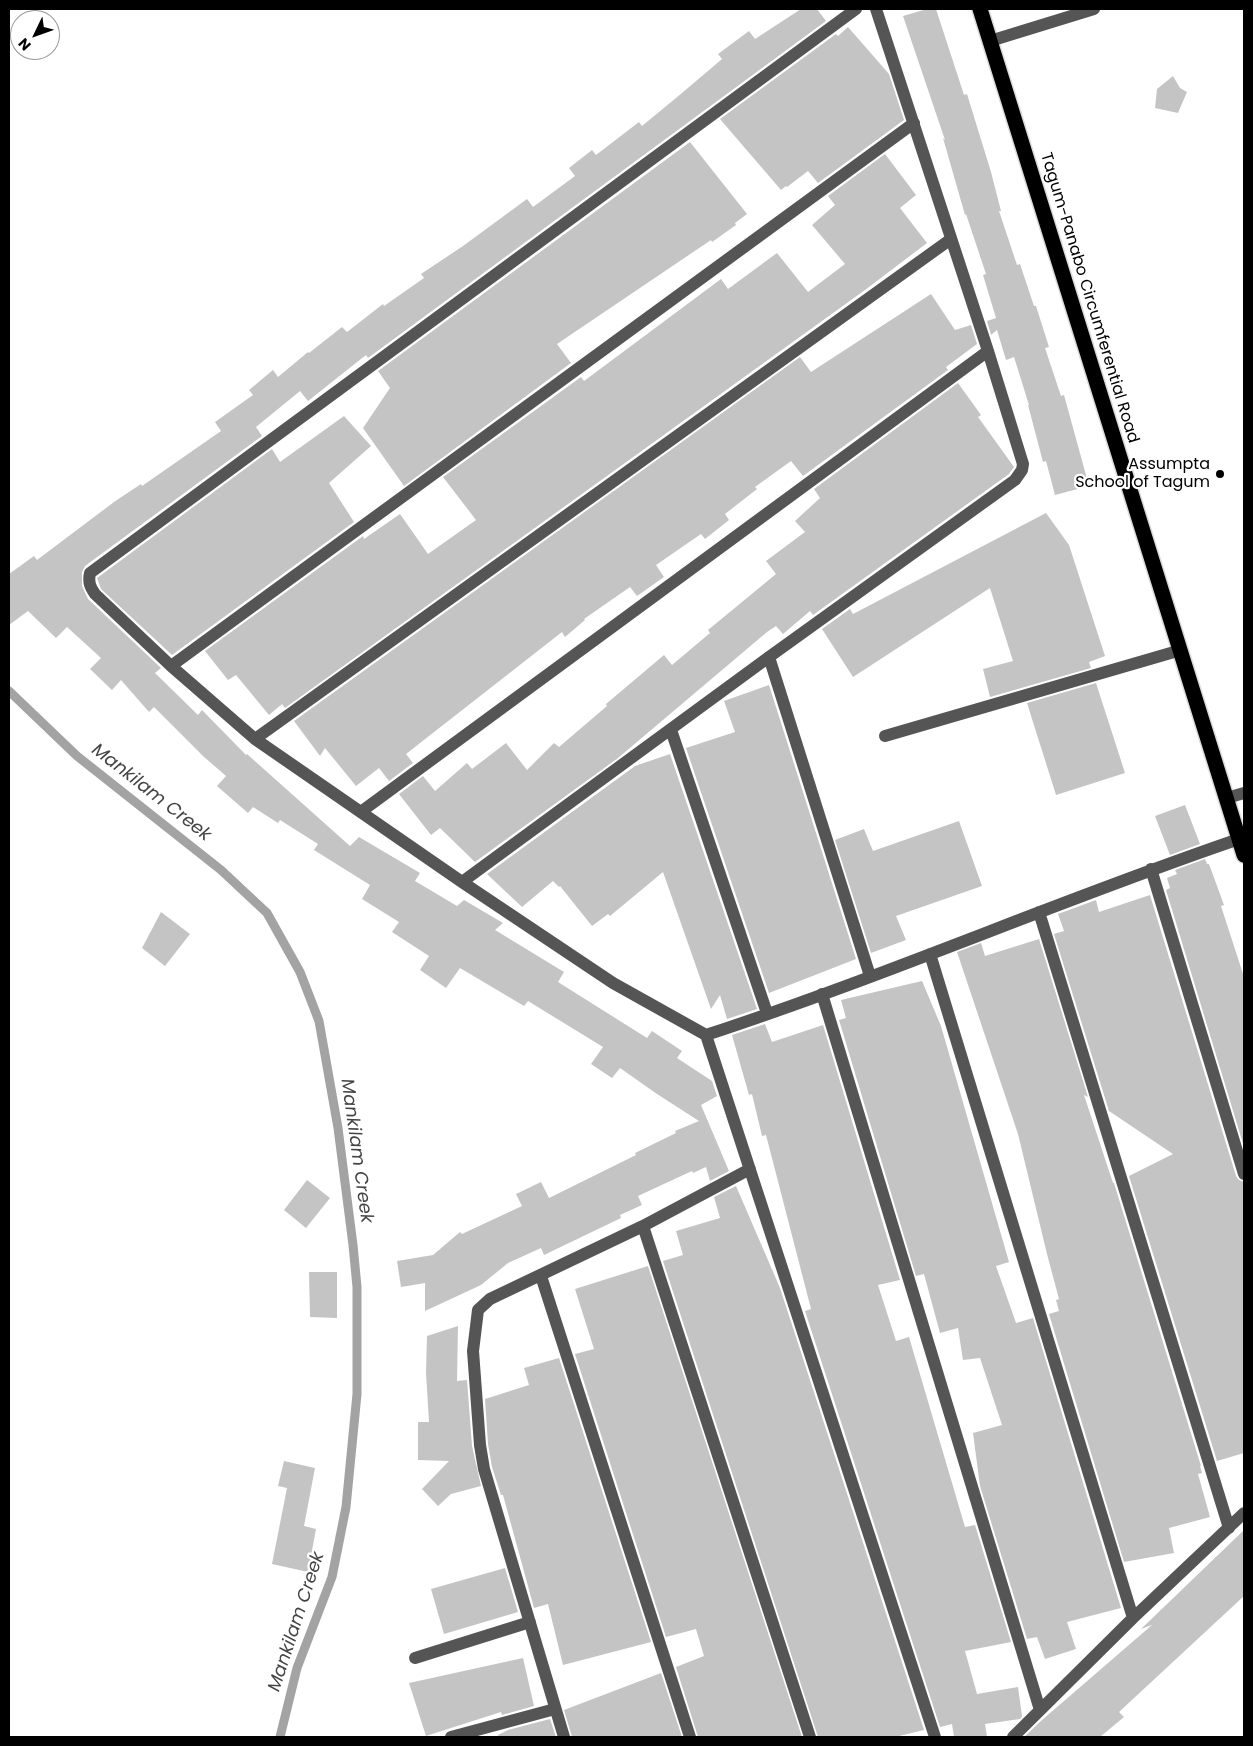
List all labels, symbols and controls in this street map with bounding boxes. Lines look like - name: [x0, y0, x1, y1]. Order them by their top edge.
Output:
- north arrow: [10, 10, 60, 60]
- text: N: [14, 34, 36, 55]
- street label: Tagum-Panabo Circumferential Road: [1036, 150, 1142, 446]
- place label: Assumpta School of Tagum: [1075, 455, 1210, 493]
- marker: Assumpta School of Tagum: [1214, 468, 1226, 480]
- water label: Mankilam Creek: [87, 740, 215, 846]
- water label: Mankilam Creek: [335, 1077, 377, 1225]
- water label: Mankilam Creek: [264, 1549, 330, 1695]

